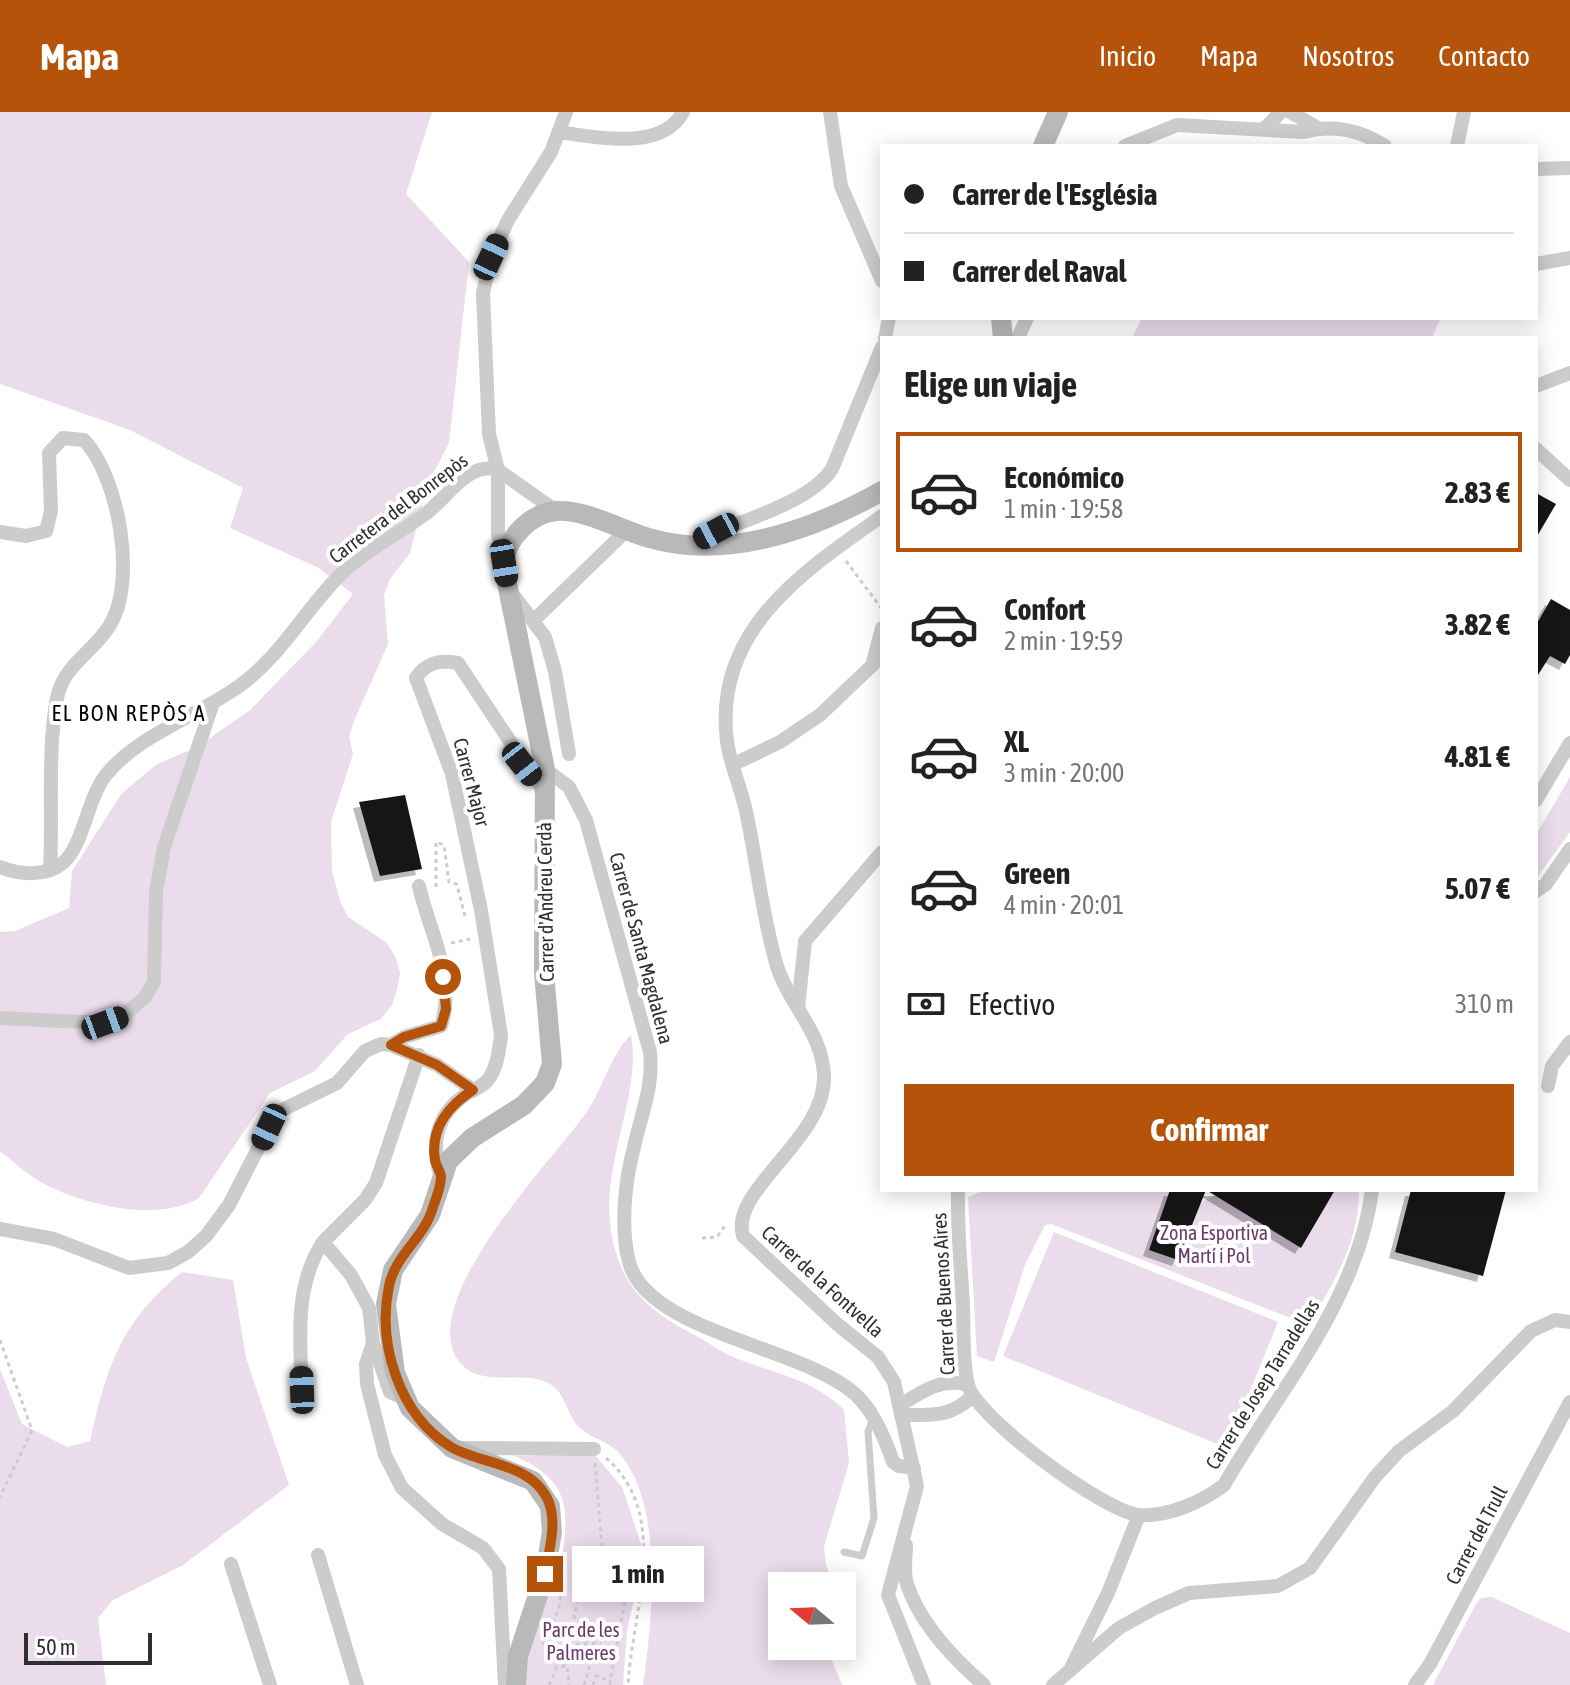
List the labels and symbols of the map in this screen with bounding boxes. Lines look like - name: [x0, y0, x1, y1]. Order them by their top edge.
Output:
- car: [470, 230, 512, 284]
- street label: Carretera del Bonrepòs: [324, 448, 472, 568]
- car: [689, 509, 743, 553]
- car: [488, 537, 520, 589]
- district label: EL BON REPÒS A: [51, 700, 207, 726]
- street label: Carrer Major: [449, 735, 495, 830]
- car: [498, 738, 546, 790]
- street label: Carrer d'Andreu Cerdà: [532, 822, 558, 982]
- street label: Carrer de Santa Magdalena: [605, 850, 679, 1046]
- route start: [425, 959, 461, 995]
- car: [78, 1004, 132, 1042]
- car: [248, 1100, 290, 1154]
- street label: Carrer de Buenos Aires: [927, 1212, 959, 1376]
- street label: Carrer de la Fontvella: [757, 1220, 889, 1342]
- park label: Zona Esportiva Martí i Pol: [1160, 1221, 1268, 1267]
- street label: Carrer de Josep Tarradellas: [1200, 1295, 1324, 1473]
- car: [289, 1366, 315, 1414]
- street label: Carrer del Trull: [1440, 1481, 1512, 1588]
- callout: 1 min: [573, 1546, 705, 1602]
- route end: [527, 1556, 563, 1592]
- north arrow: [768, 1572, 856, 1660]
- park label: Parc de les Palmeres: [542, 1618, 620, 1664]
- scale bar: [24, 1629, 152, 1665]

